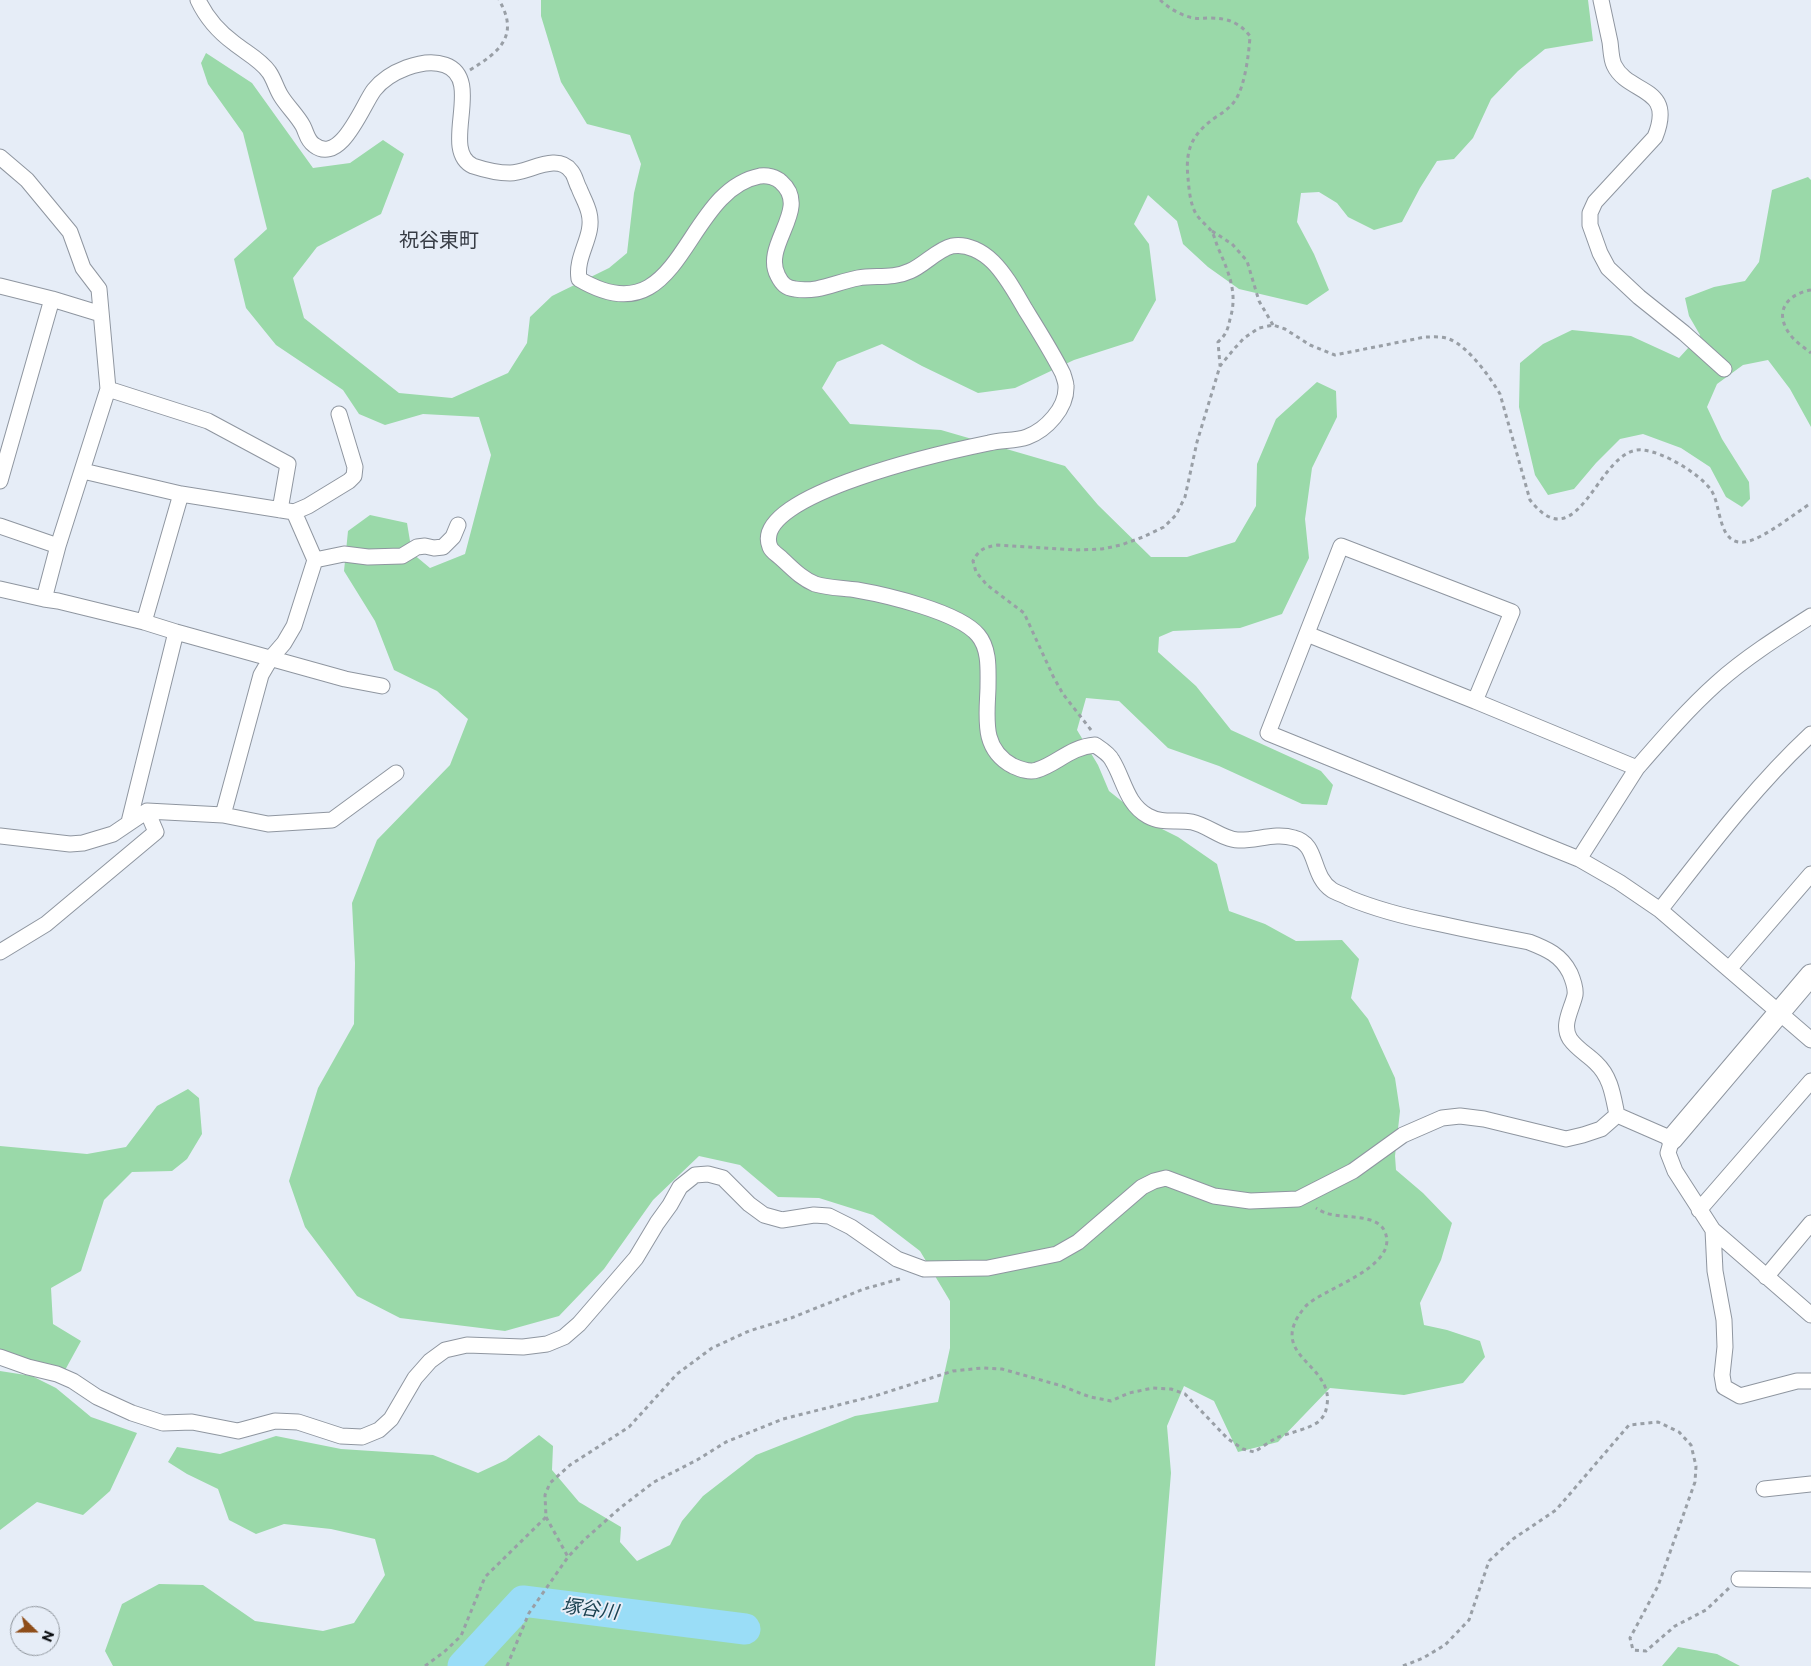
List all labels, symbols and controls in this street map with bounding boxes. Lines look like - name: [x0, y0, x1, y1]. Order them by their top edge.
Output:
- district label: 祝谷東町: [399, 228, 479, 252]
- water label: 塚谷川: [560, 1594, 620, 1624]
- north arrow: [10, 1606, 60, 1656]
- text: N: [39, 1628, 58, 1644]

